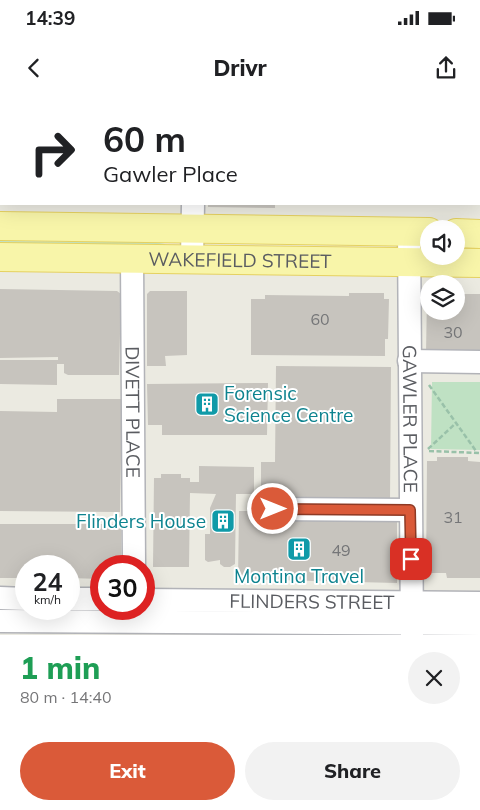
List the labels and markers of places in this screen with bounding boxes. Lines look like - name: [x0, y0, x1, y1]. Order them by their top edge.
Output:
- place label: Forensic Science Centre: [224, 381, 353, 427]
- building icon: Forensic Science Centre: [194, 391, 220, 417]
- building icon: Flinders House: [210, 508, 236, 534]
- place label: Flinders House: [76, 509, 206, 533]
- building icon: Montina Travel: [286, 536, 312, 562]
- pin: [390, 538, 432, 580]
- place label: Montina Travel: [234, 564, 364, 588]

